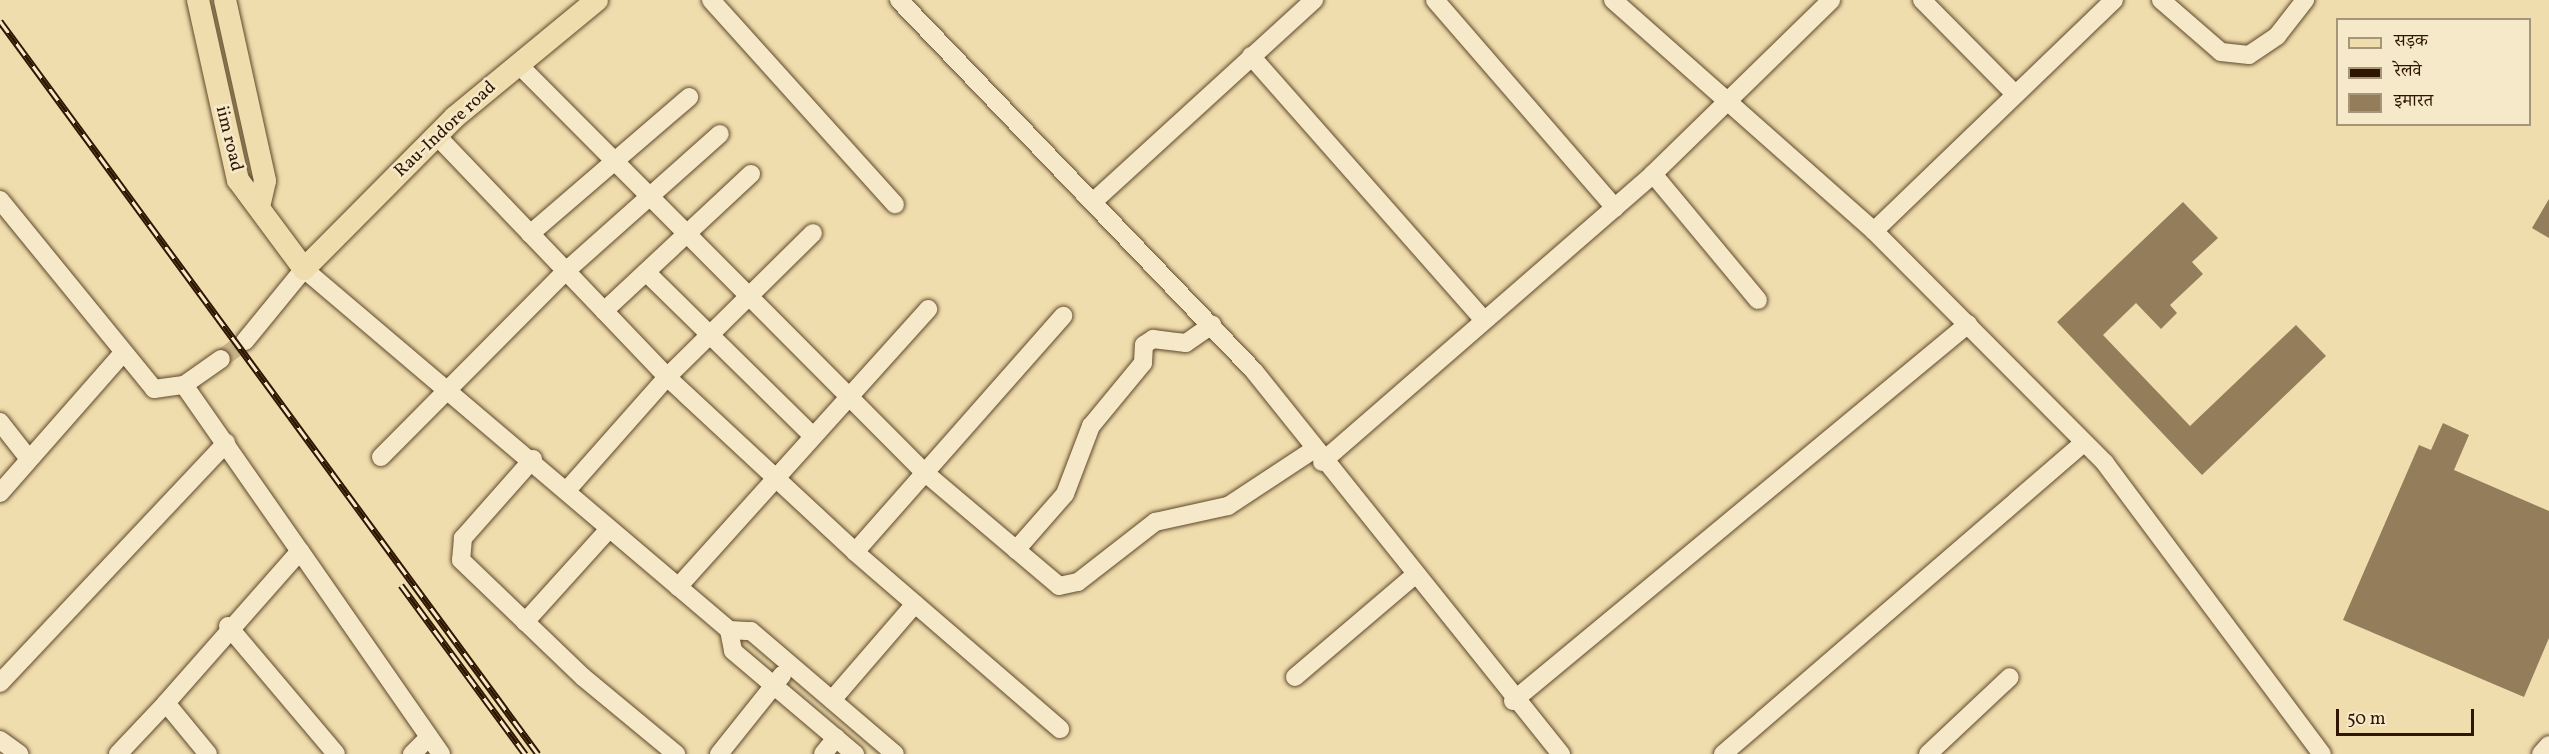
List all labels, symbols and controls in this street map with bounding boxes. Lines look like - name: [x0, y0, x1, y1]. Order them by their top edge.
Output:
- legend: [2336, 18, 2531, 126]
- text: सड़क: [2394, 29, 2428, 54]
- text: रेलवे: [2394, 59, 2422, 84]
- street label: Rau-Indore road: [391, 77, 501, 183]
- text: इमारत: [2394, 89, 2433, 114]
- street label: iim road: [209, 104, 247, 174]
- scale bar: [2339, 697, 2477, 735]
- text: 50 m: [2347, 707, 2386, 732]

